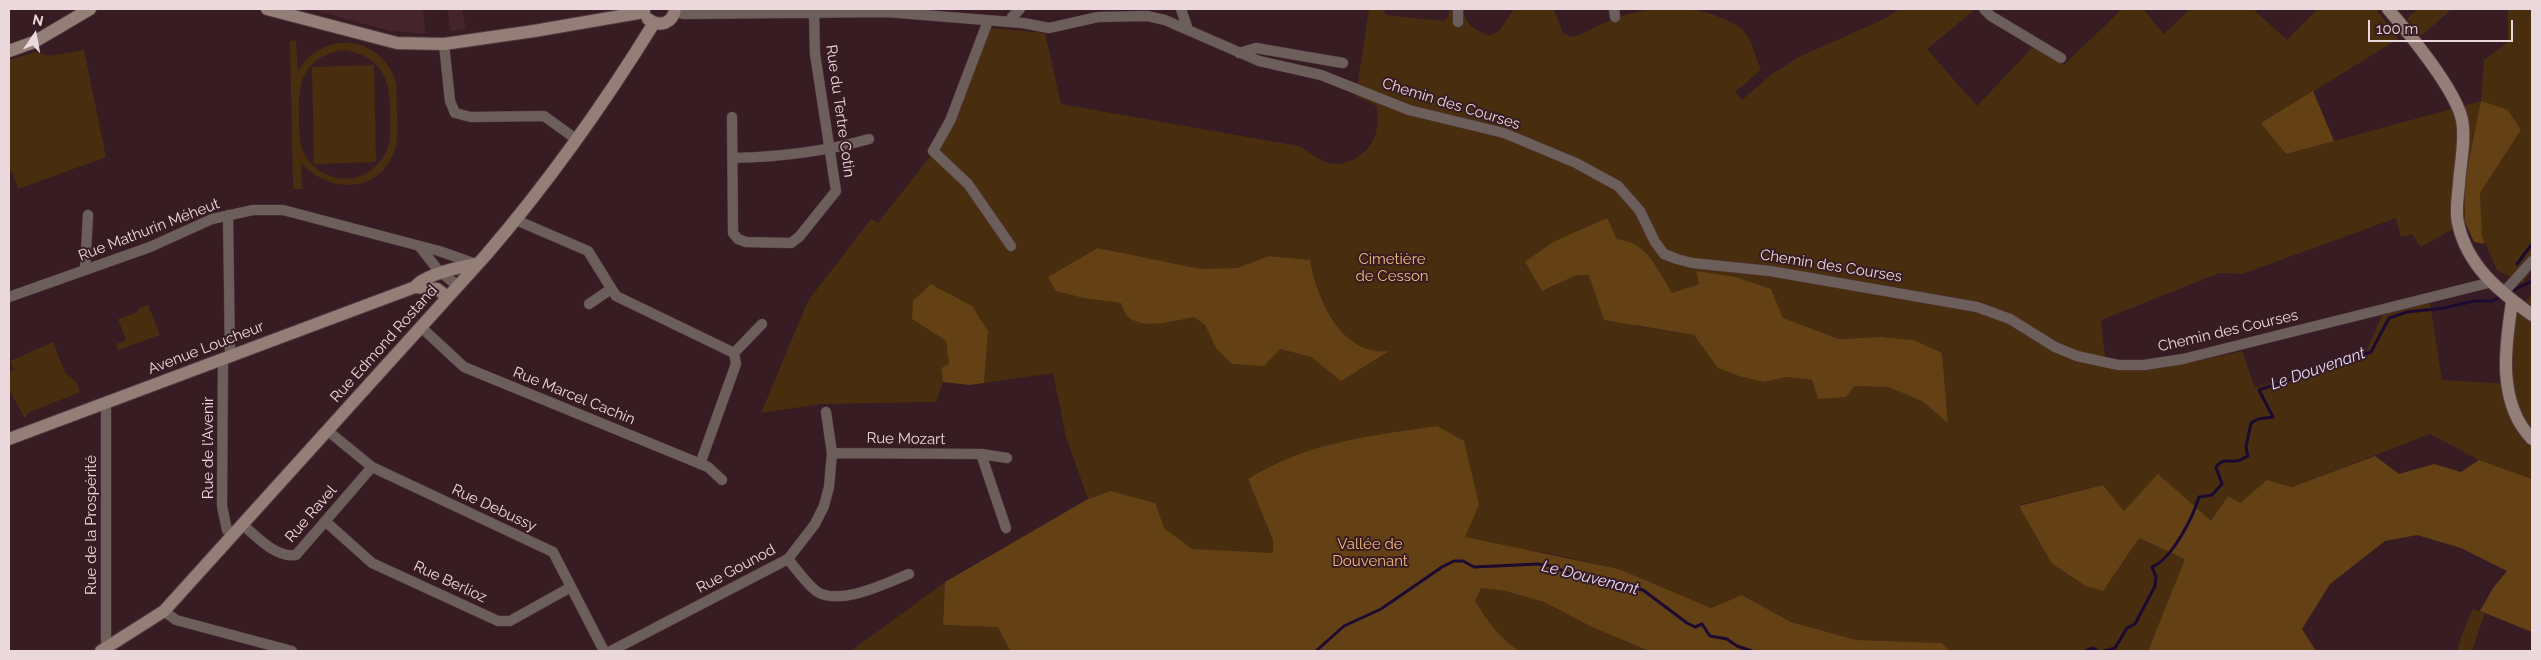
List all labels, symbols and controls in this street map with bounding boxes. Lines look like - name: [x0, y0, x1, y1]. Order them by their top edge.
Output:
- north arrow: [10, 10, 60, 60]
- scale bar: [2371, 10, 2516, 42]
- text: N: [31, 11, 45, 29]
- text: 100 m: [2376, 20, 2418, 38]
- street label: Rue du Tertre Cotin: [822, 44, 858, 178]
- street label: Chemin des Courses: [1380, 74, 1522, 134]
- street label: Rue Mathurin Méheut: [76, 195, 222, 265]
- street label: Chemin des Courses: [1759, 246, 1903, 286]
- park label: Cimetière de Cesson: [1355, 250, 1429, 285]
- street label: Rue Edmond Rostand: [327, 282, 441, 406]
- street label: Chemin des Courses: [2156, 306, 2300, 356]
- street label: Avenue Loucheur: [145, 318, 267, 378]
- water label: Le Douvenant: [2268, 344, 2368, 394]
- street label: Rue Marcel Cachin: [510, 363, 638, 429]
- street label: Rue de l'Avenir: [199, 397, 217, 499]
- street label: Rue Mozart: [866, 429, 946, 449]
- street label: Rue de la Prospérité: [82, 455, 100, 595]
- street label: Rue Debussy: [449, 481, 539, 535]
- street label: Rue Ravel: [281, 482, 341, 546]
- park label: Vallée de Douvenant: [1332, 535, 1408, 570]
- street label: Rue Gounod: [693, 541, 779, 597]
- street label: Rue Berlioz: [411, 557, 489, 607]
- water label: Le Douvenant: [1540, 557, 1640, 599]

